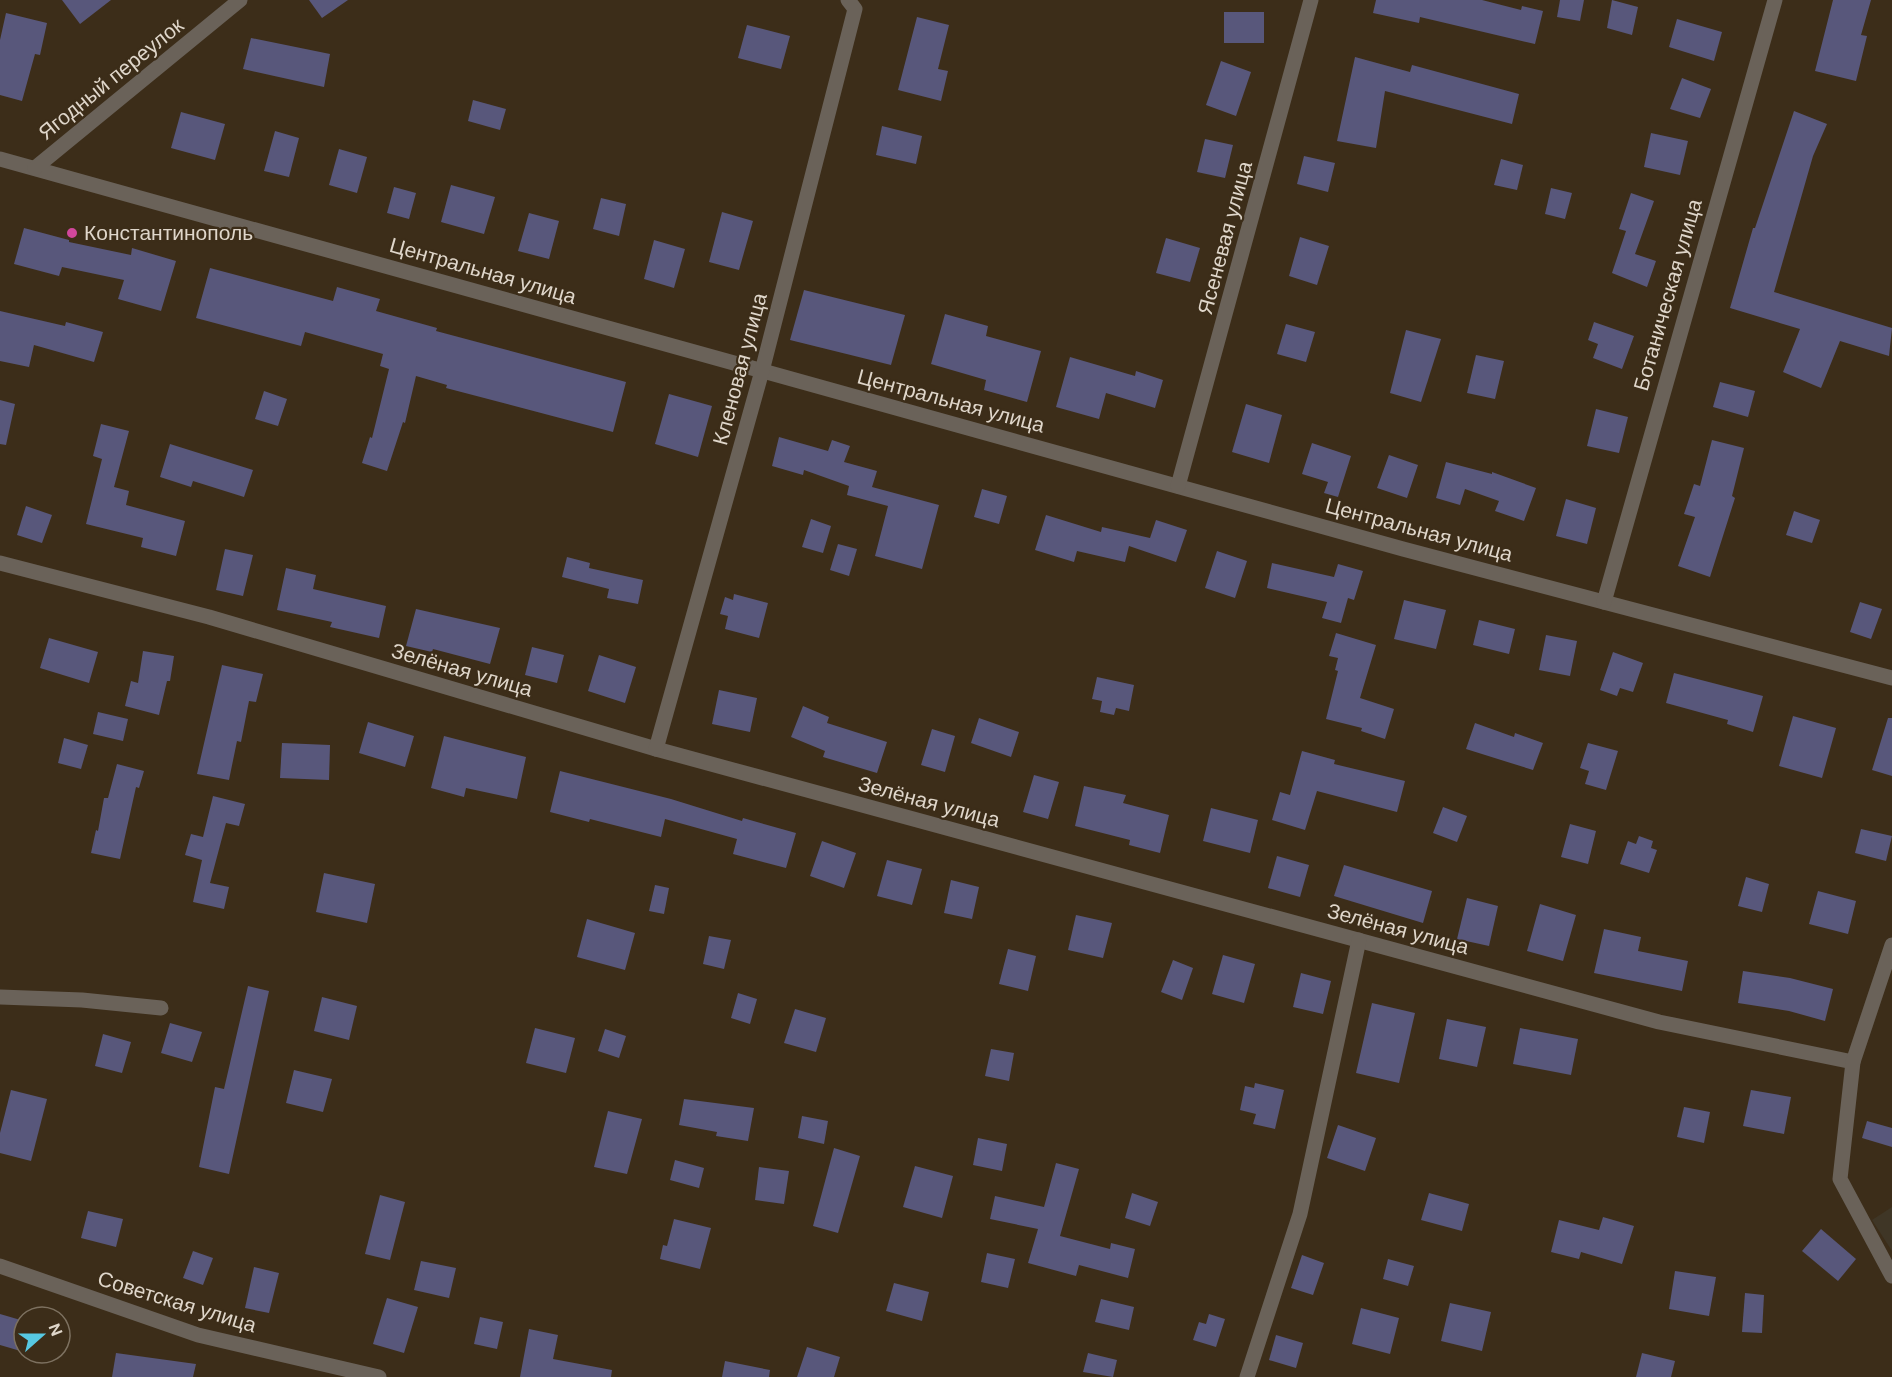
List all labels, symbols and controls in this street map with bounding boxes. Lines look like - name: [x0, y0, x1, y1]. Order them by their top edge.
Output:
- street label: Ягодный переулок: [32, 11, 190, 146]
- street label: Ясеневая улица: [1191, 158, 1259, 318]
- street label: Ботаническая улица: [1627, 195, 1709, 394]
- place label: Константинополь: [84, 219, 253, 247]
- marker: Константинополь: [65, 226, 79, 240]
- street label: Центральная улица: [386, 231, 580, 311]
- street label: Кленовая улица: [706, 289, 774, 448]
- street label: Центральная улица: [854, 363, 1048, 440]
- street label: Центральная улица: [1322, 492, 1516, 569]
- street label: Зелёная улица: [388, 636, 536, 704]
- street label: Зелёная улица: [855, 770, 1003, 834]
- street label: Зелёная улица: [1324, 897, 1472, 961]
- street label: Советская улица: [94, 1265, 260, 1340]
- north arrow: [12, 1305, 72, 1365]
- text: N: [44, 1321, 67, 1339]

